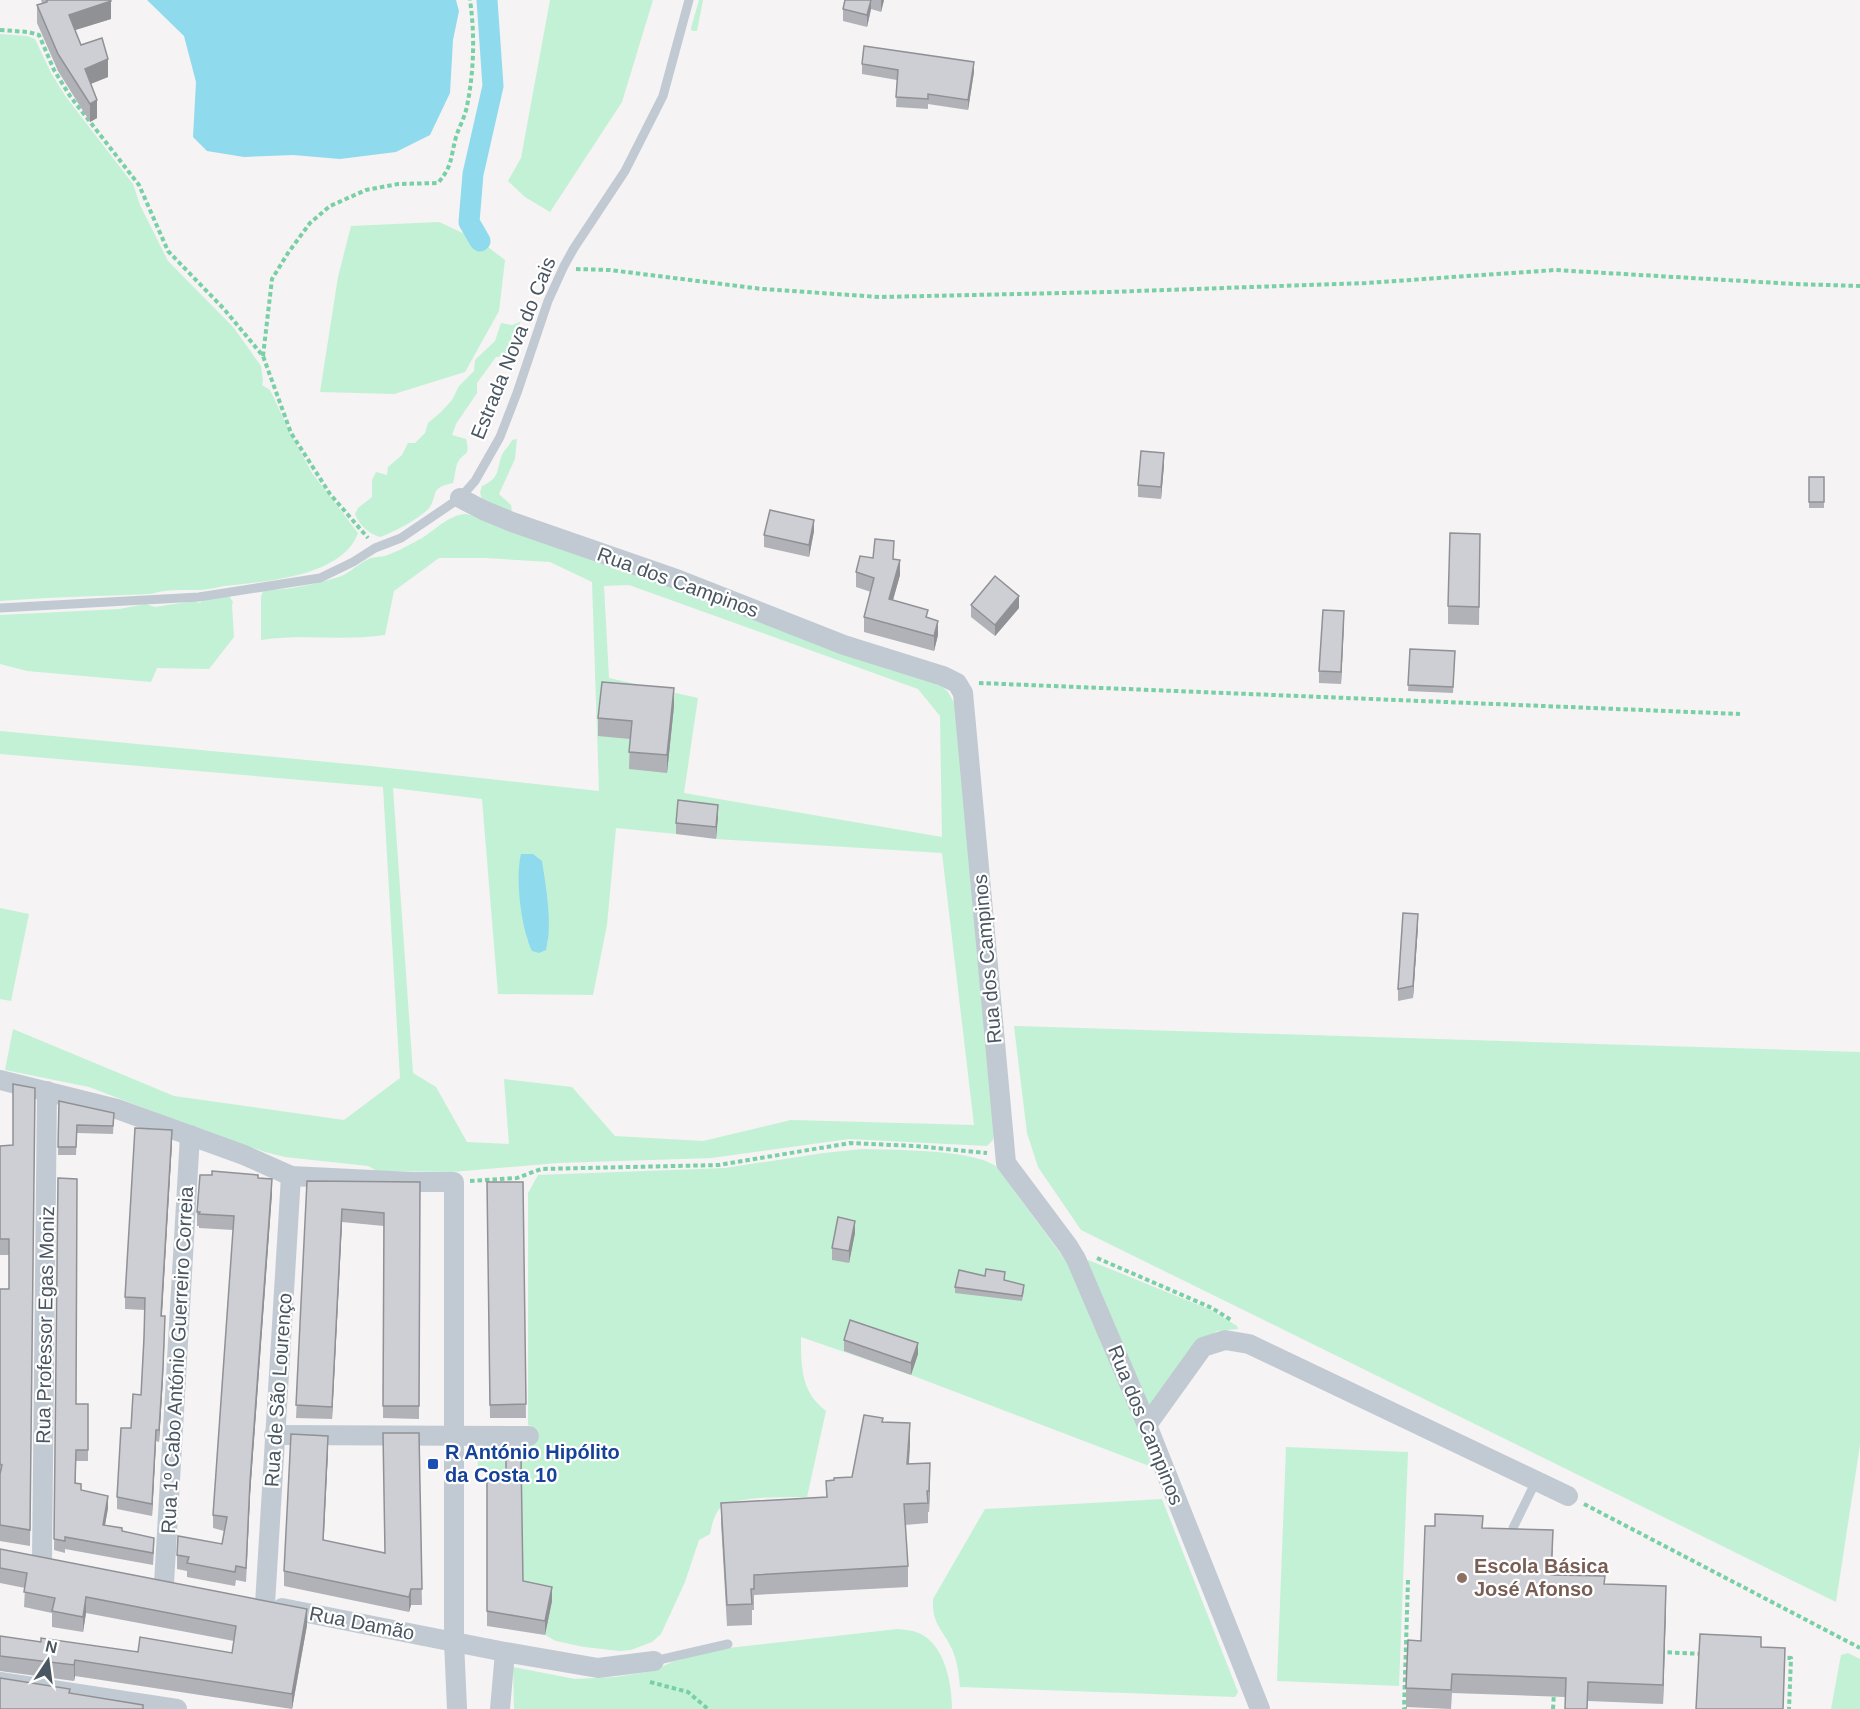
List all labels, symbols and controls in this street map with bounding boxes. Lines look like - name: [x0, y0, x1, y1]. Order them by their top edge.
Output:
- street label: Estrada Nova do Cais: [466, 254, 560, 442]
- street label: Rua dos Campinos: [594, 543, 762, 621]
- street label: Rua dos Campinos: [969, 873, 1005, 1045]
- street label: Rua 1º Cabo António Guerreiro Correia: [157, 1185, 197, 1534]
- street label: Rua Professor Egas Moniz: [32, 1206, 58, 1444]
- street label: Rua de São Lourenço: [260, 1292, 296, 1488]
- street label: Rua dos Campinos: [1104, 1342, 1188, 1508]
- place label: R António Hipólito da Costa 10: [445, 1441, 620, 1486]
- marker: R António Hipólito da Costa 10: [426, 1457, 440, 1471]
- place label: Escola Básica José Afonso: [1474, 1555, 1609, 1600]
- marker: Escola Básica José Afonso: [1455, 1571, 1469, 1585]
- street label: Rua Damão: [308, 1602, 416, 1644]
- north arrow: [18, 1631, 78, 1691]
- text: N: [44, 1637, 59, 1656]

